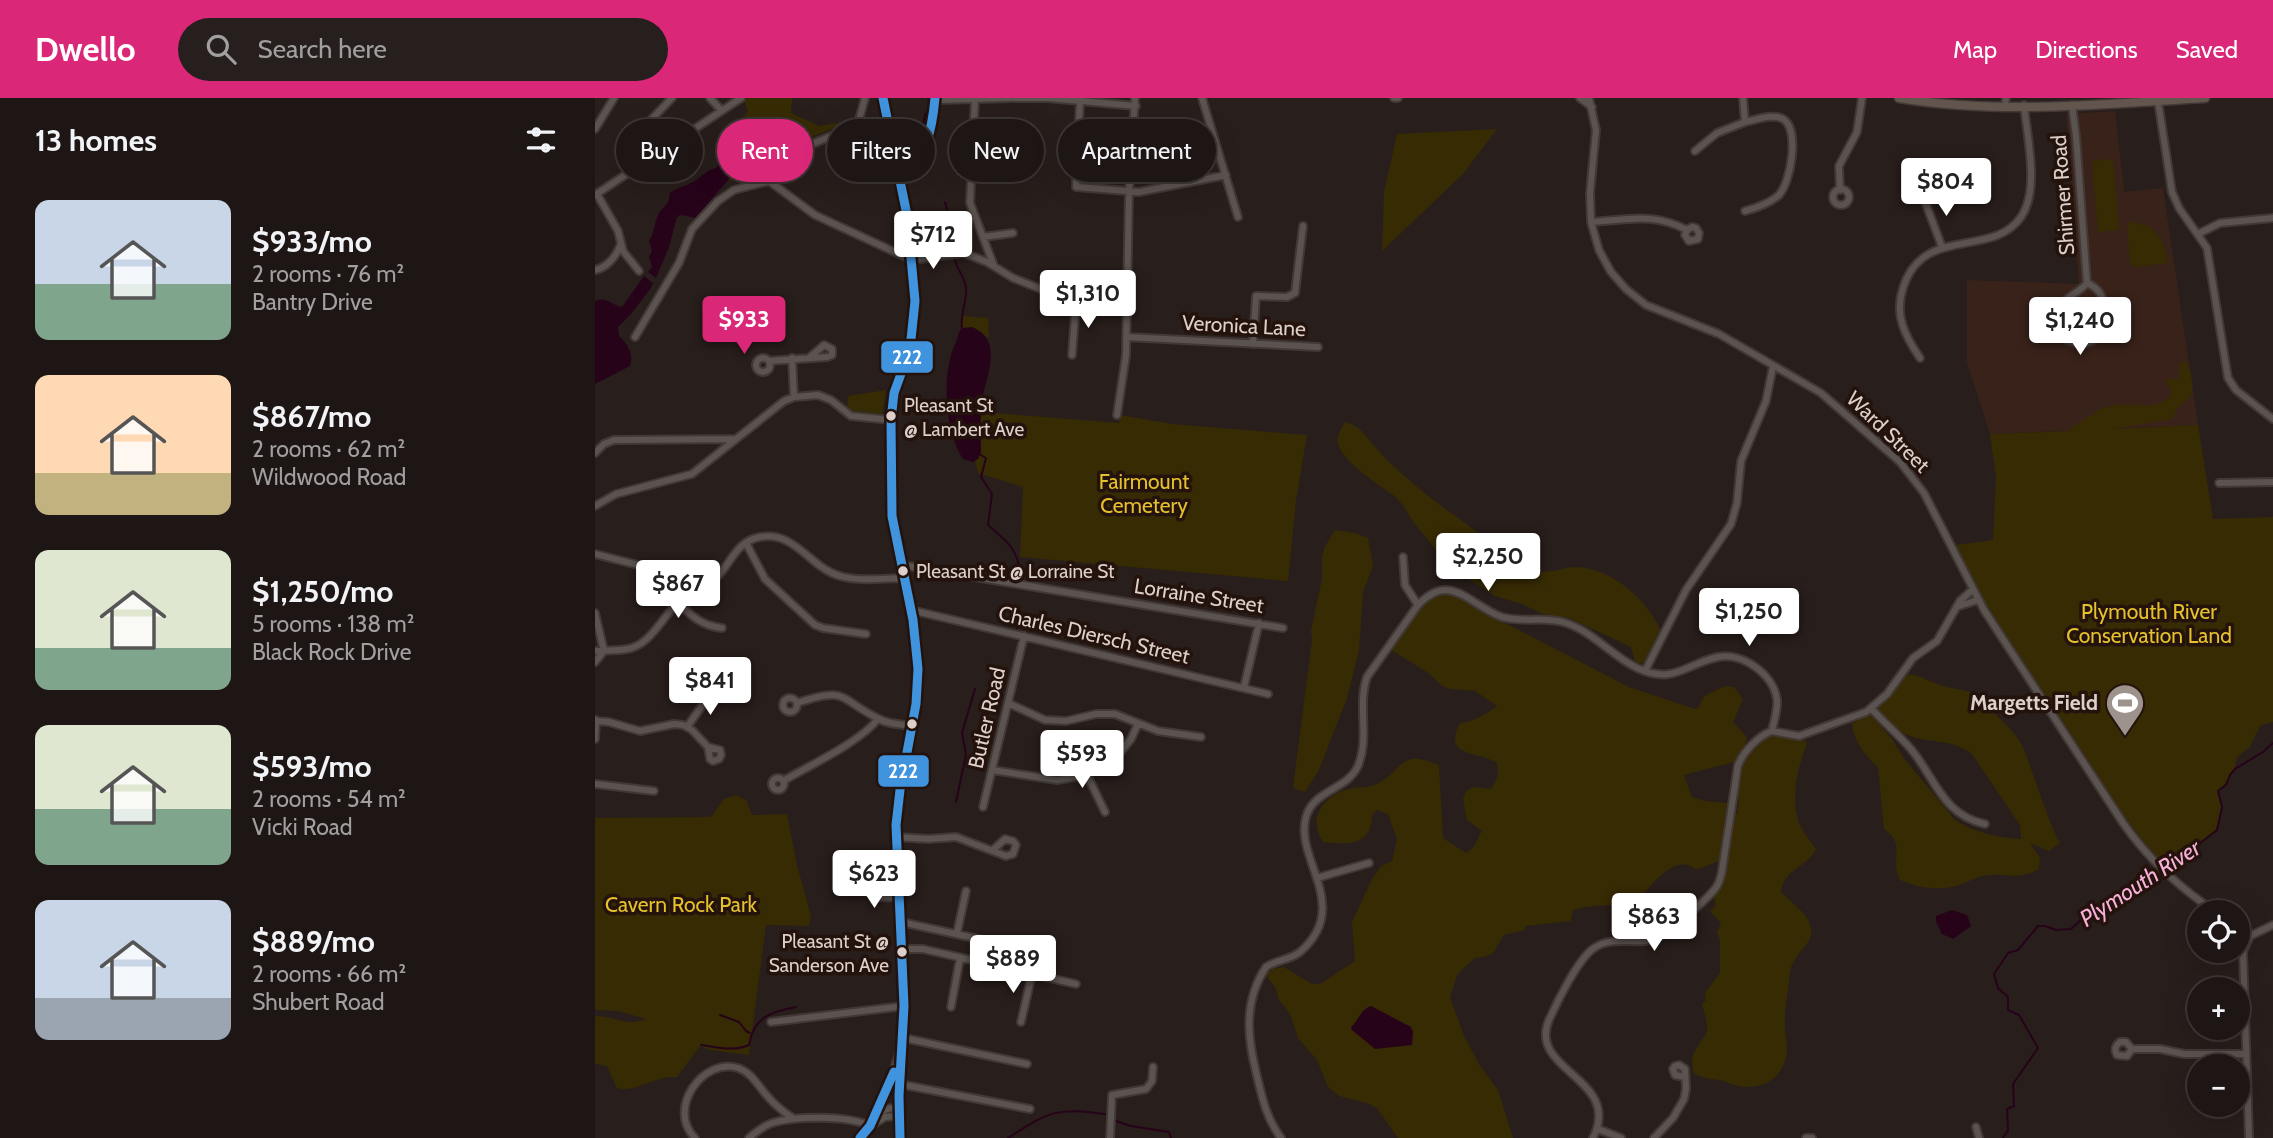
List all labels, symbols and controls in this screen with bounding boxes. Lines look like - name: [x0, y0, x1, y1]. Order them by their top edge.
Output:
- search box: [178, 18, 668, 81]
- text: Dwello: [35, 29, 136, 69]
- icon: search: [202, 30, 240, 68]
- text: Search here: [258, 33, 387, 65]
- text: Map: [1953, 35, 1997, 64]
- text: Directions: [2035, 35, 2138, 64]
- text: Saved: [2176, 35, 2238, 64]
- chip: Buy: [616, 119, 703, 182]
- chip: Rent: [717, 119, 813, 182]
- chip: Filters: [827, 119, 935, 182]
- chip: New: [949, 119, 1044, 182]
- chip: Apartment: [1058, 119, 1216, 182]
- icon: filters: [522, 121, 560, 159]
- text: 13 homes: [35, 122, 157, 159]
- street label: Shirmer Road: [2046, 134, 2079, 256]
- pin: $804: [1905, 158, 1987, 218]
- text: $804: [1917, 167, 1975, 195]
- pin: $712: [892, 212, 974, 271]
- text: $712: [910, 220, 956, 248]
- text: $933/mo: [252, 223, 372, 260]
- icon: home: [91, 228, 175, 312]
- text: 2 rooms · 76 m²: [252, 260, 404, 288]
- pin: $1,310: [1031, 271, 1145, 330]
- text: $1,310: [1056, 279, 1120, 307]
- text: Bantry Drive: [252, 288, 373, 316]
- pin: $933: [703, 296, 785, 356]
- pin: $1,240: [2023, 298, 2137, 357]
- text: $933: [718, 305, 770, 333]
- text: $1,240: [2045, 306, 2115, 334]
- street label: Veronica Lane: [1182, 310, 1307, 341]
- line badge: 222: [880, 340, 934, 374]
- text: 222: [892, 346, 922, 369]
- street label: Ward Street: [1842, 386, 1935, 477]
- place label: Pleasant St @ Lambert Ave: [904, 394, 1025, 441]
- text: $867/mo: [252, 398, 371, 435]
- icon: home: [91, 403, 175, 487]
- marker: Pleasant St @ Lambert Ave: [884, 409, 898, 423]
- text: 2 rooms · 62 m²: [252, 435, 405, 463]
- text: Wildwood Road: [252, 463, 406, 491]
- park label: Fairmount Cemetery: [1099, 469, 1189, 518]
- pin: $2,250: [1431, 533, 1545, 593]
- text: $2,250: [1452, 542, 1524, 570]
- pin: $867: [637, 560, 719, 620]
- place label: Pleasant St @ Lorraine St: [916, 560, 1115, 583]
- marker: Pleasant St @ Lorraine St: [896, 564, 910, 578]
- text: $867: [652, 569, 704, 597]
- text: $1,250/mo: [252, 573, 393, 610]
- street label: Lorraine Street: [1133, 573, 1266, 618]
- icon: home: [91, 578, 175, 662]
- pin: $1,250: [1692, 588, 1806, 648]
- text: $1,250: [1715, 597, 1783, 625]
- park label: Plymouth River Conservation Land: [2066, 599, 2232, 648]
- street label: Charles Diersch Street: [996, 600, 1192, 669]
- text: 5 rooms · 138 m²: [252, 610, 414, 638]
- text: Black Rock Drive: [252, 638, 412, 666]
- pin: $841: [669, 658, 751, 717]
- street label: Butler Road: [963, 665, 1010, 771]
- text: $841: [685, 666, 735, 694]
- sports icon: Margetts Field: [2104, 682, 2146, 737]
- place label: Margetts Field: [1970, 690, 2098, 715]
- unlabelled marker: [905, 717, 919, 731]
- pin: $593: [1041, 730, 1123, 790]
- text: $593: [1056, 739, 1108, 767]
- text: $593/mo: [252, 748, 372, 785]
- icon: home: [91, 753, 175, 837]
- line badge: 222: [877, 754, 930, 788]
- text: 222: [888, 760, 918, 783]
- text: 2 rooms · 54 m²: [252, 785, 406, 813]
- text: Vicki Road: [252, 813, 353, 841]
- water label: Plymouth River: [2074, 833, 2206, 932]
- pin: $623: [833, 850, 915, 910]
- text: $623: [849, 859, 899, 887]
- park label: Cavern Rock Park: [605, 892, 758, 917]
- pin: $863: [1613, 894, 1695, 953]
- map controls: [2187, 900, 2250, 1117]
- button: locate: [2187, 900, 2250, 963]
- text: $863: [1628, 902, 1680, 930]
- text: $889/mo: [252, 923, 375, 960]
- icon: home: [91, 928, 175, 1012]
- place label: Pleasant St @ Sanderson Ave: [769, 930, 889, 977]
- pin: $889: [972, 936, 1054, 995]
- text: $889: [986, 944, 1040, 972]
- marker: Pleasant St @ Sanderson Ave: [895, 945, 909, 959]
- text: 2 rooms · 66 m²: [252, 960, 406, 988]
- button: +: [2187, 977, 2250, 1040]
- text: Shubert Road: [252, 988, 384, 1016]
- button: −: [2187, 1054, 2250, 1117]

